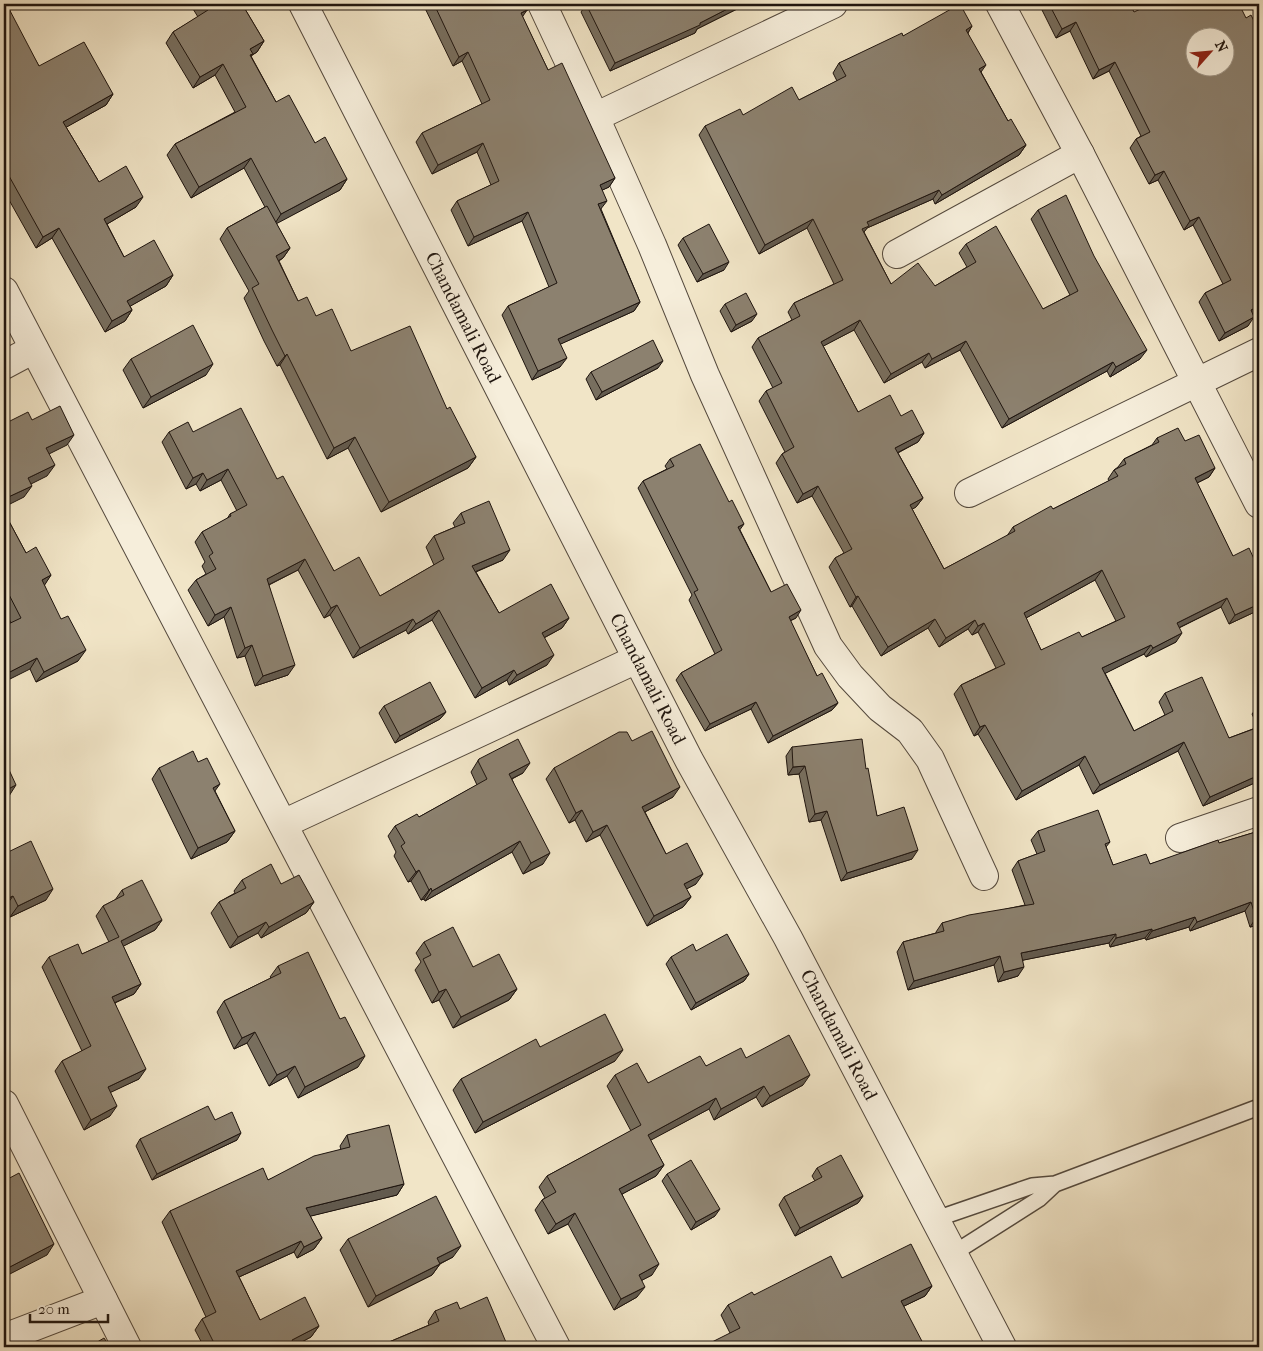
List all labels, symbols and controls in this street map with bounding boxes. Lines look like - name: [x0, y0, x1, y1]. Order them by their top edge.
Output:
- north arrow: [1186, 28, 1236, 78]
- text: N: [1211, 38, 1231, 55]
- street label: Chandamali Road: [420, 248, 506, 387]
- street label: Chandamali Road: [605, 610, 691, 749]
- street label: Chandamali Road: [796, 966, 882, 1105]
- scale bar: [30, 1291, 108, 1323]
- text: 20 m: [38, 1300, 70, 1318]

